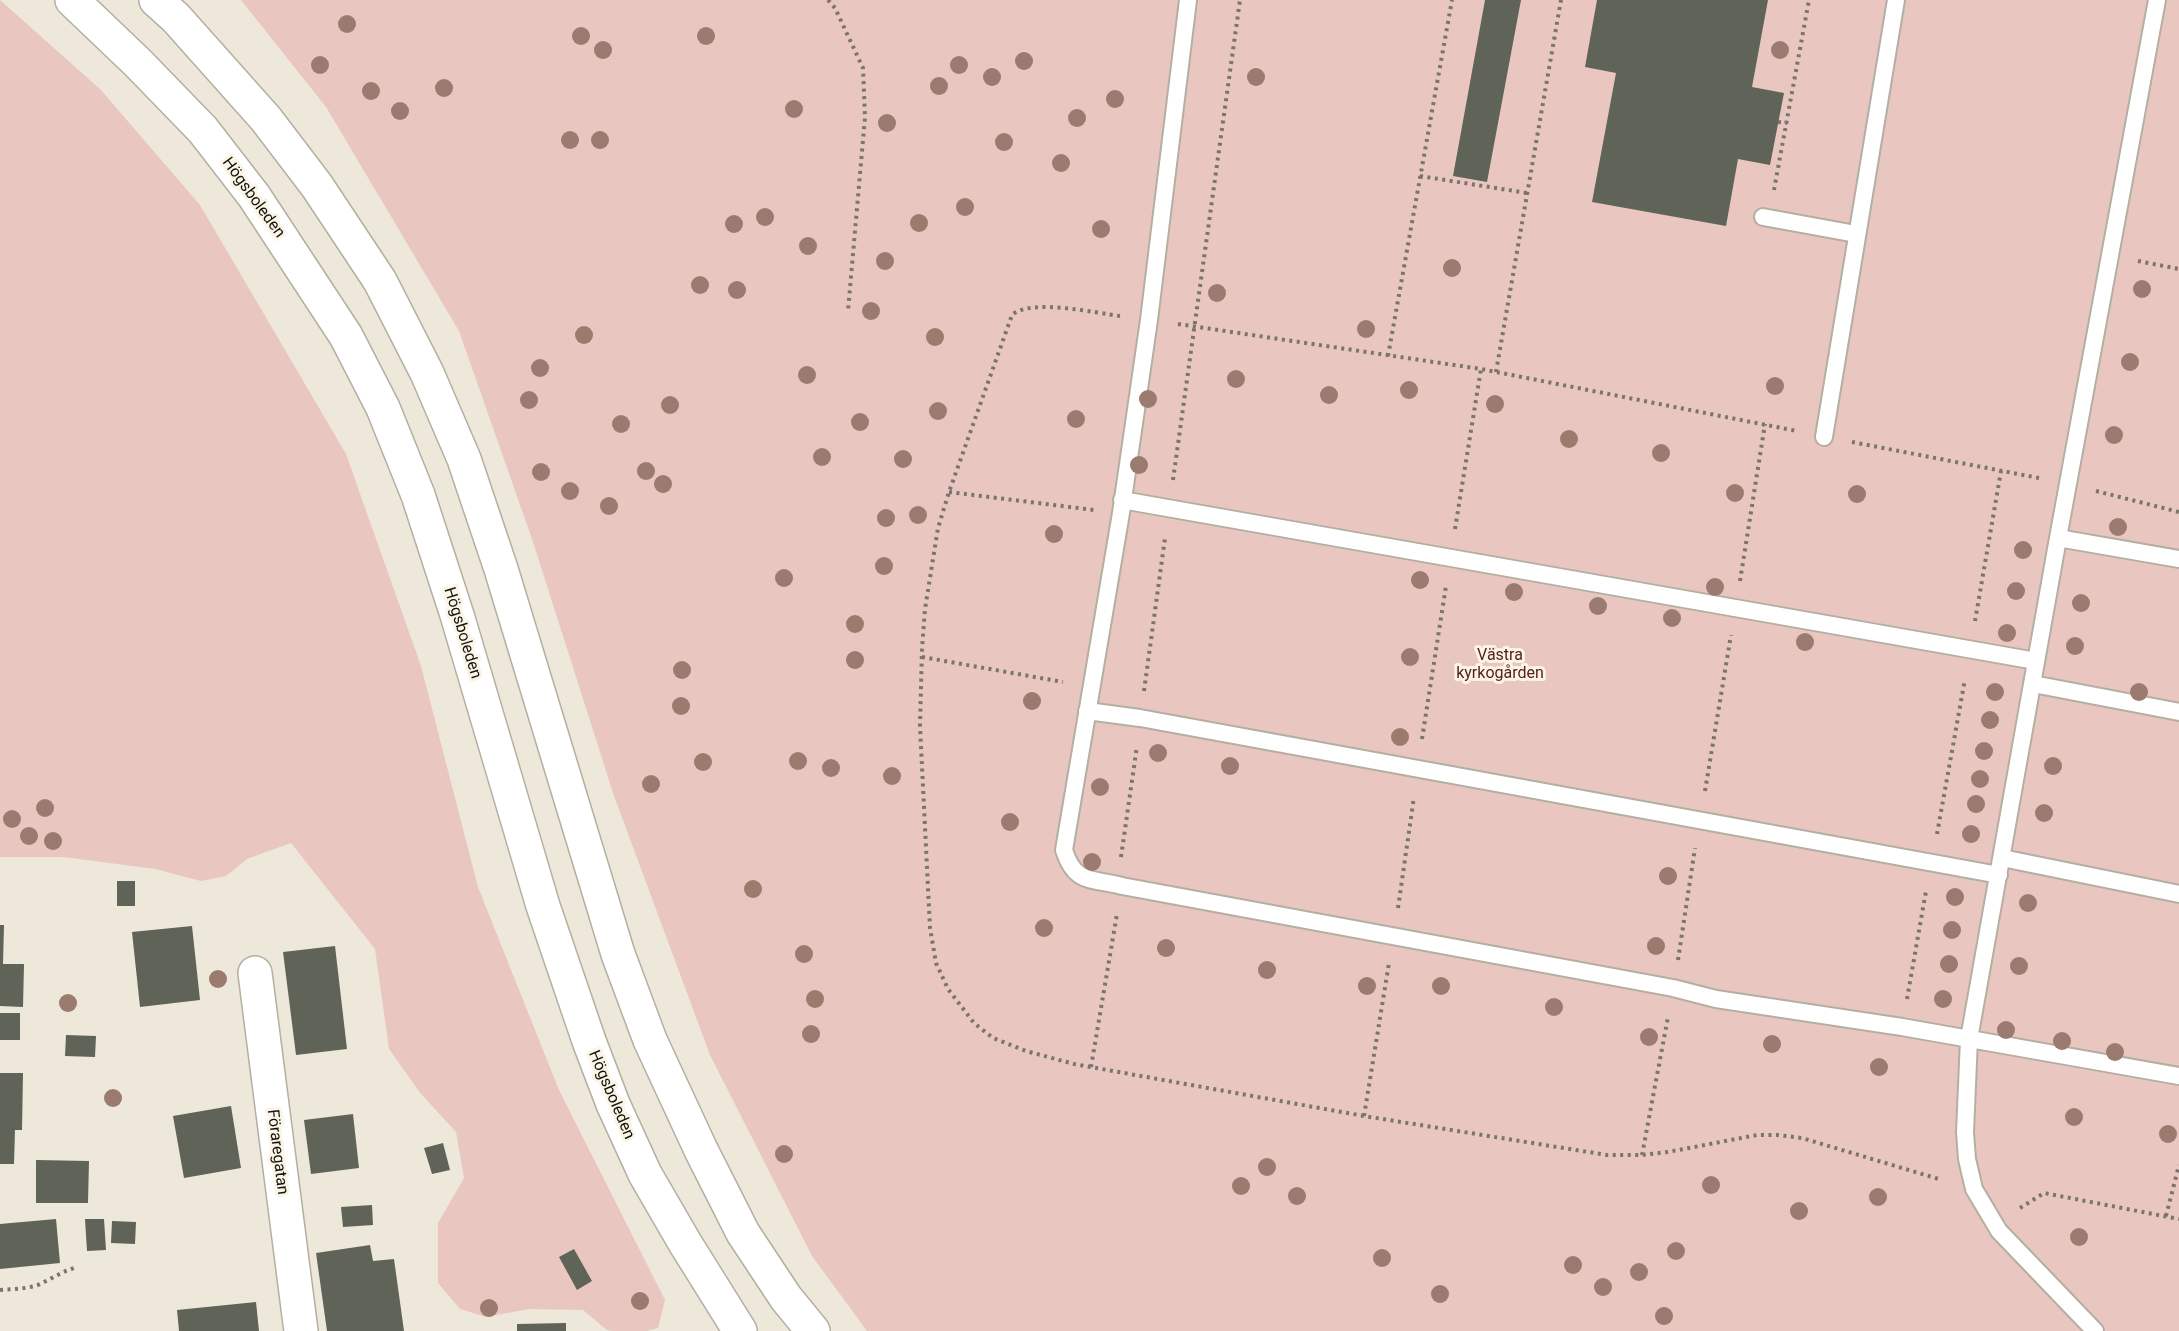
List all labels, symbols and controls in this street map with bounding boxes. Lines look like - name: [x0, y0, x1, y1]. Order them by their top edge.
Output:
- street label: Högsboleden: [217, 154, 289, 242]
- street label: Högsboleden: [439, 585, 485, 681]
- park label: Västra kyrkogården: [1456, 646, 1544, 684]
- street label: Högsboleden: [584, 1048, 638, 1142]
- street label: Föraregatan: [262, 1108, 292, 1196]

